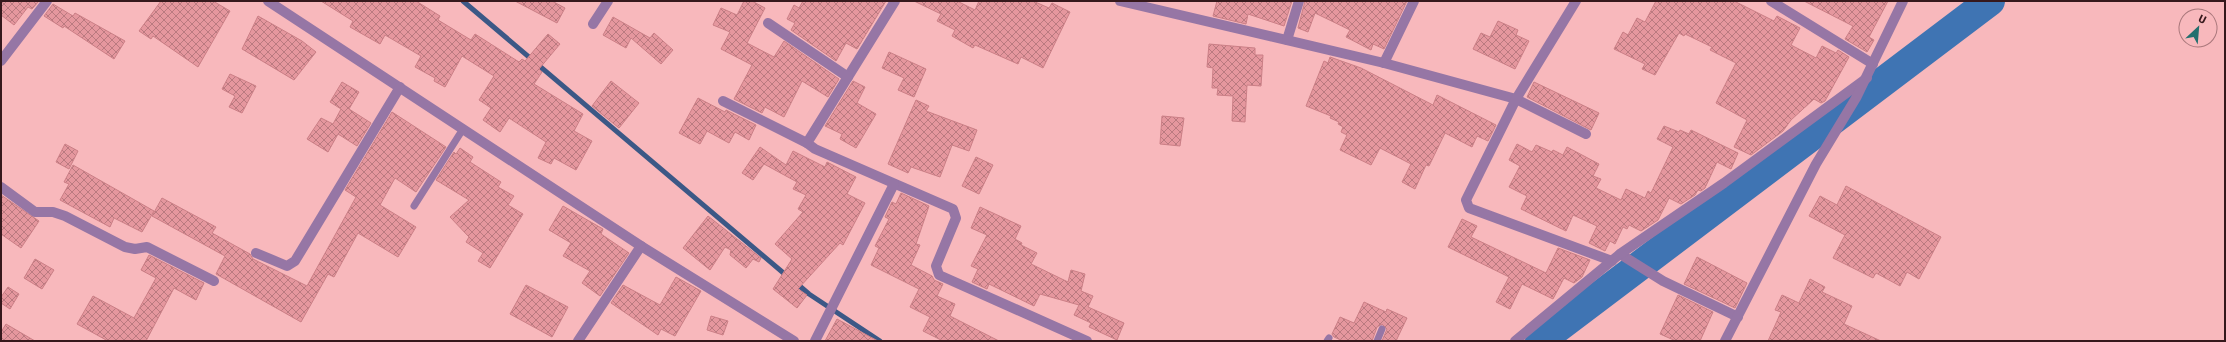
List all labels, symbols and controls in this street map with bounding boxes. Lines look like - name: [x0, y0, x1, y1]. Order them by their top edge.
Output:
- north arrow: [2178, 8, 2218, 48]
- text: U: [2196, 12, 2208, 27]

